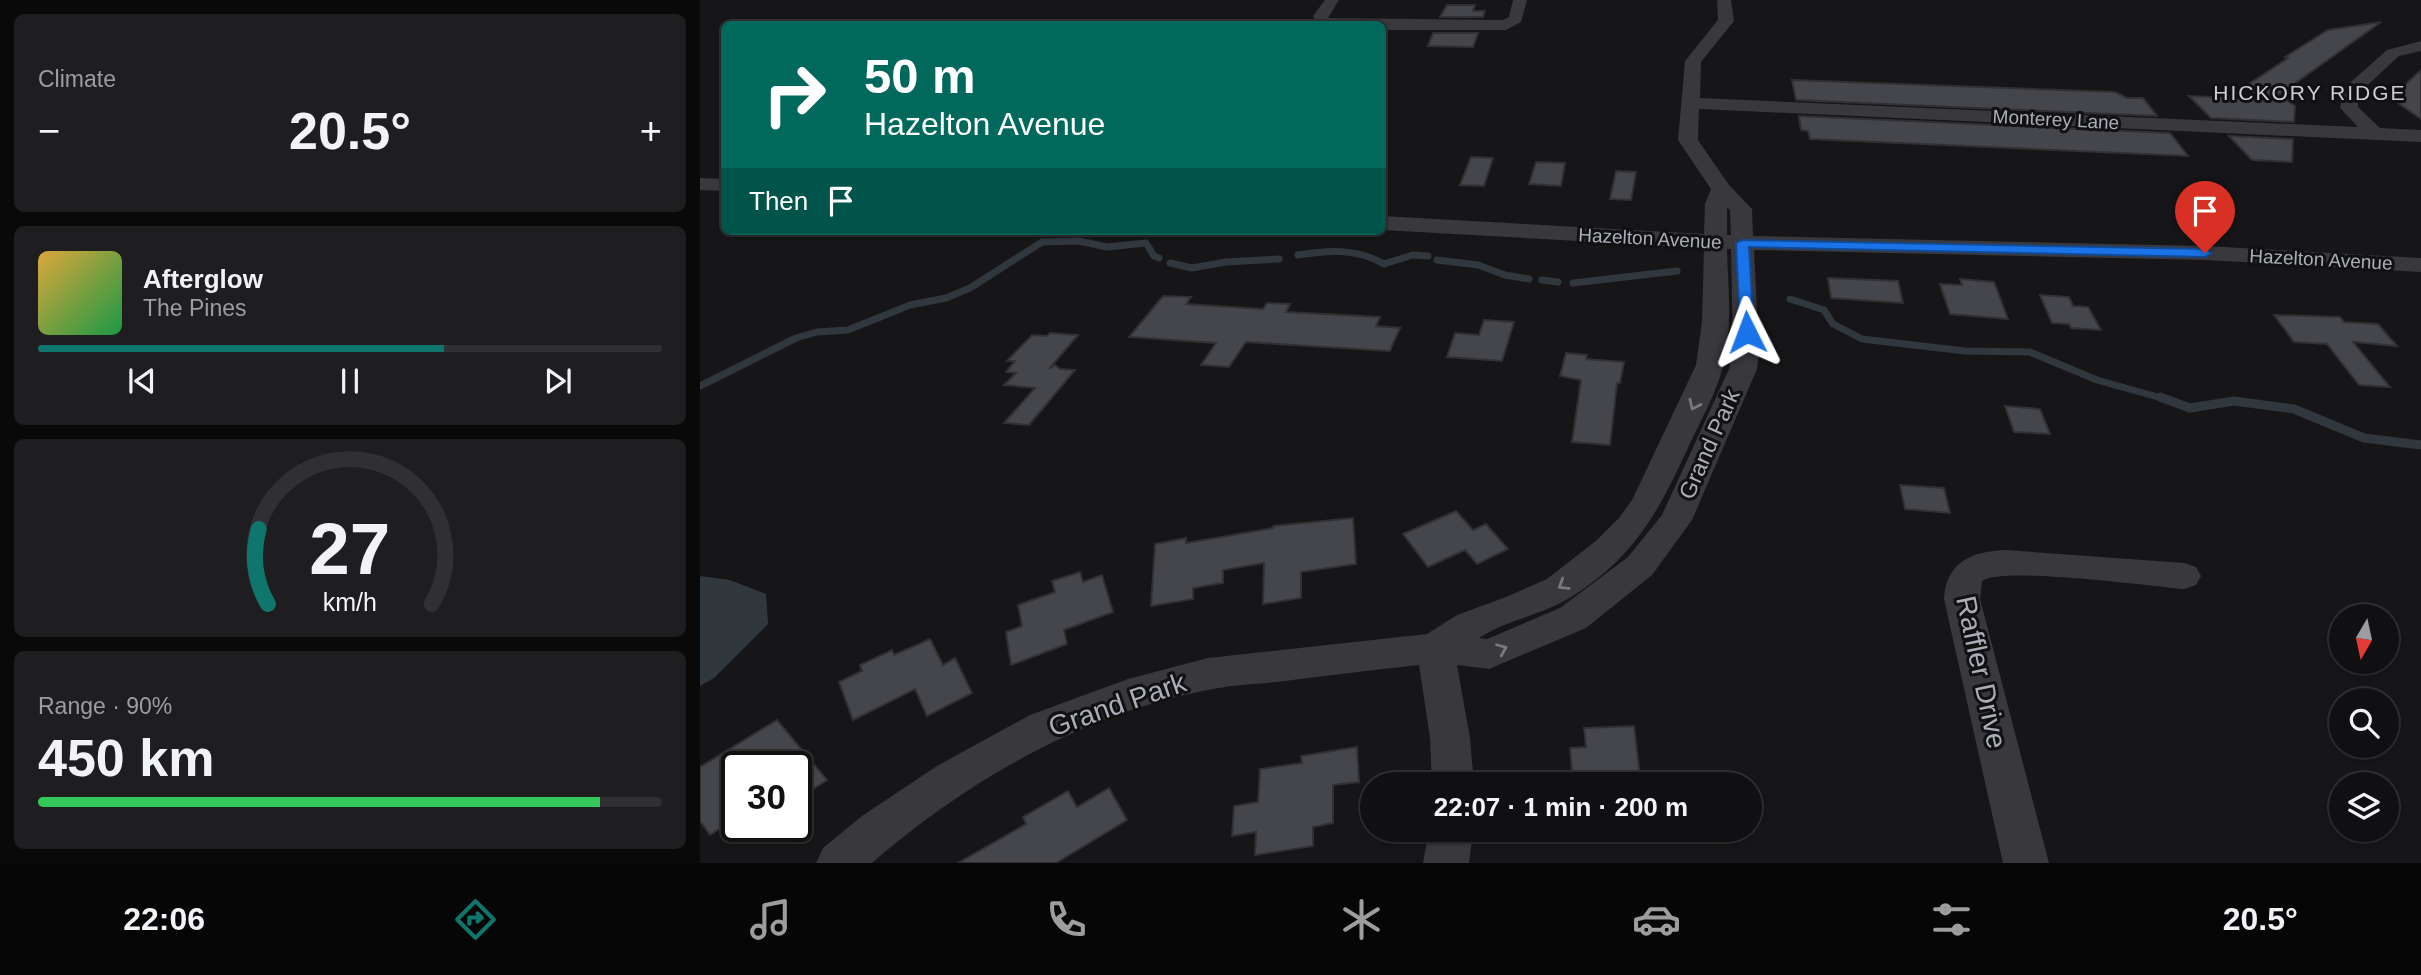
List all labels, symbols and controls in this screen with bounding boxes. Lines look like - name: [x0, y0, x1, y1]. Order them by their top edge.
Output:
- icon: right: [749, 49, 840, 140]
- text: 50 m: [864, 49, 976, 103]
- text: Climate: [38, 66, 116, 92]
- district label: HICKORY RIDGE: [2213, 81, 2407, 104]
- text: 20.5°: [289, 102, 411, 160]
- text: Hazelton Avenue: [864, 106, 1105, 142]
- street label: Monterey Lane: [1992, 106, 2120, 133]
- text: −: [38, 110, 60, 152]
- text: +: [640, 110, 662, 152]
- pin: [2175, 181, 2235, 253]
- icon: arrive: [822, 182, 860, 220]
- text: Then: [749, 186, 808, 216]
- icon: arrive: [2186, 192, 2224, 230]
- street label: Hazelton Avenue: [1578, 224, 1722, 253]
- street label: Hazelton Avenue: [2249, 245, 2393, 274]
- text: Afterglow: [143, 264, 263, 294]
- text: The Pines: [143, 295, 247, 321]
- position arrow: [1710, 295, 1784, 369]
- icon: previous: [123, 362, 161, 400]
- icon: pause: [331, 362, 369, 400]
- icon: next: [539, 362, 577, 400]
- street label: Grand Park: [1673, 385, 1745, 503]
- one-way arrow: [1688, 397, 1702, 410]
- text: 27: [310, 508, 390, 589]
- one-way arrow: [1557, 576, 1570, 589]
- text: km/h: [323, 587, 377, 615]
- street label: Raffler Drive: [1950, 593, 2013, 751]
- north arrow: [2329, 604, 2399, 674]
- map controls: [2329, 604, 2399, 842]
- one-way arrow: [1495, 643, 1507, 657]
- street label: Grand Park: [1044, 666, 1191, 742]
- button: search: [2329, 688, 2399, 758]
- text: Range · 90%: [38, 693, 172, 719]
- text: 450 km: [38, 729, 214, 787]
- speed limit sign: 30: [721, 751, 812, 842]
- button: layers: [2329, 772, 2399, 842]
- text: 22:07 · 1 min · 200 m: [1434, 792, 1688, 822]
- icon: directions: [451, 895, 500, 944]
- icon: music: [746, 895, 795, 944]
- icon: phone: [1042, 895, 1091, 944]
- icon: climate: [1337, 895, 1386, 944]
- icon: car: [1632, 895, 1681, 944]
- icon: filters: [1927, 895, 1976, 944]
- text: 22:06: [123, 901, 205, 937]
- text: 20.5°: [2223, 901, 2298, 937]

